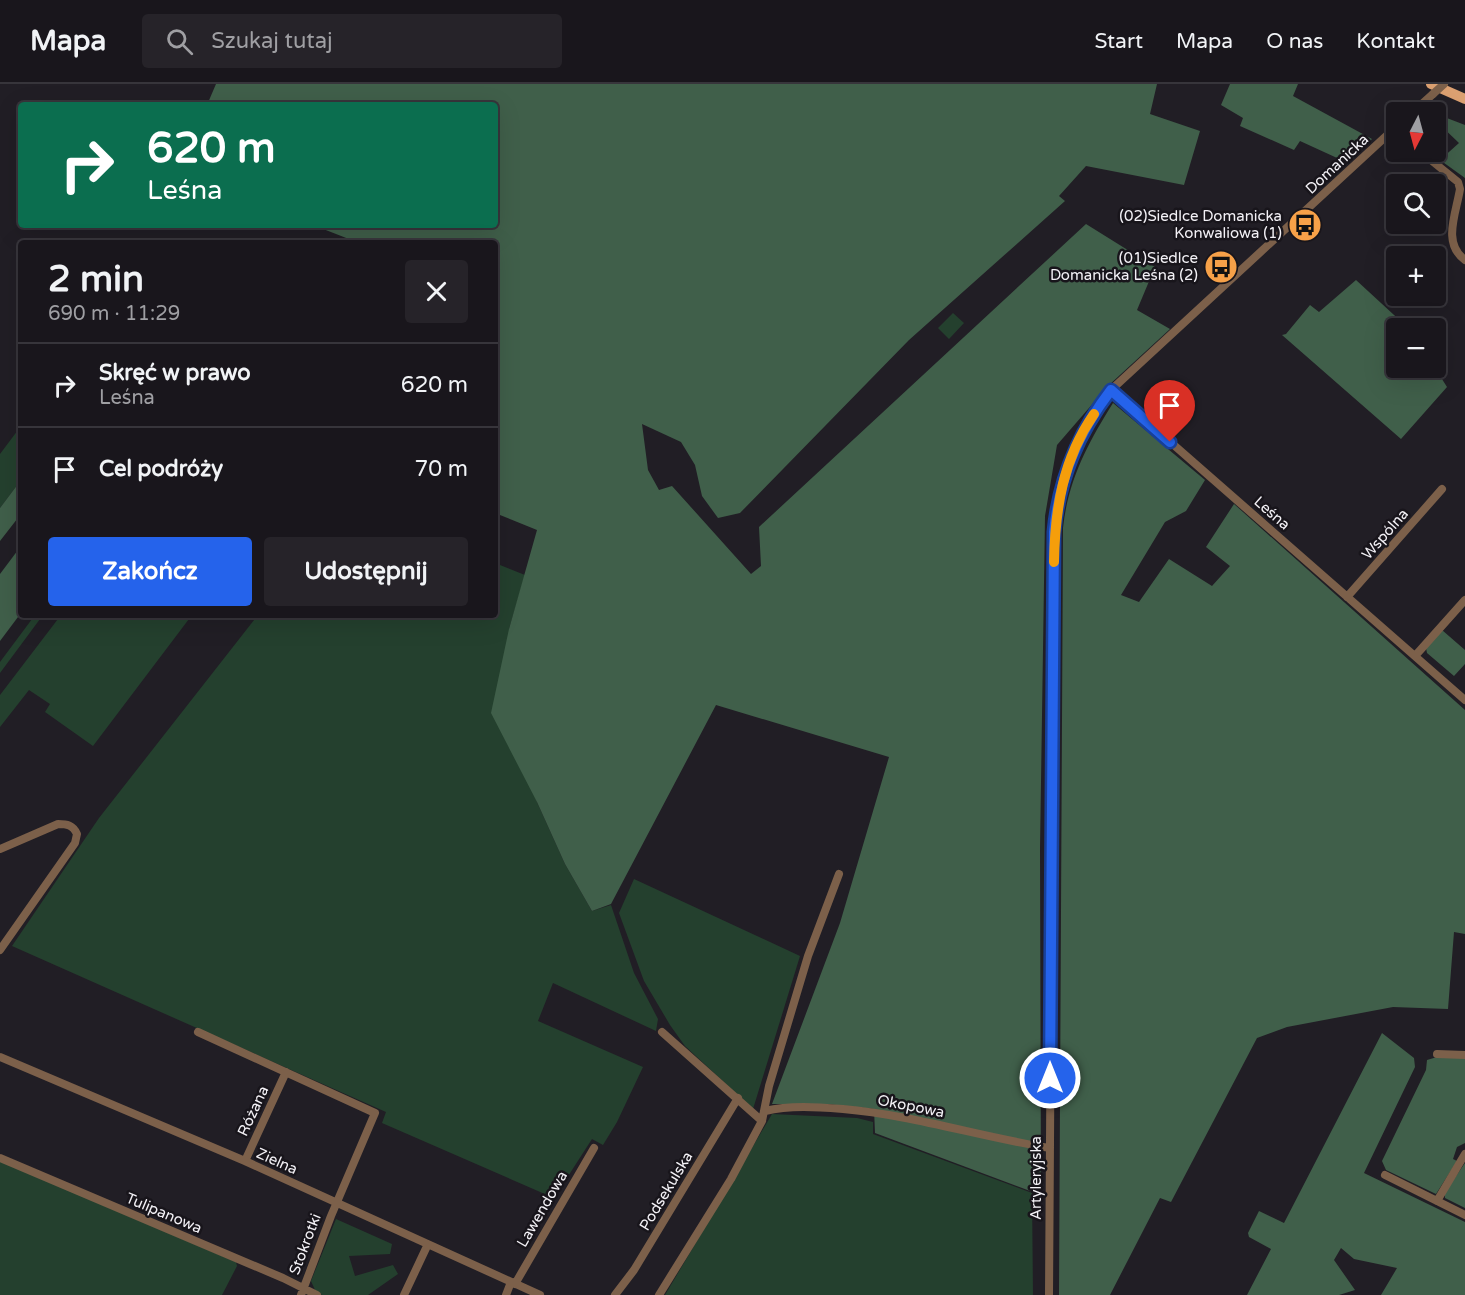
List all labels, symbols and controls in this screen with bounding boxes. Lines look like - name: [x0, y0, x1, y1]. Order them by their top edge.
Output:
- search box: [142, 14, 562, 68]
- text: Mapa: [30, 24, 106, 58]
- icon: search: [163, 25, 196, 58]
- text: Szukaj tutaj: [211, 28, 333, 54]
- text: Start: [1095, 29, 1143, 54]
- text: Mapa: [1176, 29, 1233, 54]
- text: O nas: [1266, 29, 1323, 54]
- text: Kontakt: [1356, 29, 1435, 54]
- north arrow: [1386, 102, 1446, 162]
- map controls: [1386, 102, 1446, 378]
- text: 620 m: [147, 123, 276, 174]
- icon: right: [48, 126, 126, 204]
- street label: Domanicka: [1302, 130, 1372, 198]
- text: Leśna: [147, 174, 222, 207]
- button: search: [1386, 174, 1446, 234]
- place label: (02)Siedlce Domanicka Konwaliowa (1): [1119, 207, 1282, 242]
- bus stop icon: (02)Siedlce Domanicka Konwaliowa (1): [1287, 207, 1323, 243]
- button: +: [1386, 246, 1446, 306]
- place label: (01)Siedlce Domanicka Leśna (2): [1050, 249, 1198, 284]
- bus stop icon: (01)Siedlce Domanicka Leśna (2): [1203, 249, 1239, 285]
- text: 2 min: [48, 258, 144, 301]
- button: close: [405, 260, 468, 323]
- text: 690 m · 11:29: [48, 302, 180, 326]
- button: −: [1386, 318, 1446, 378]
- text: Skręć w prawo: [99, 360, 251, 386]
- icon: right: [48, 369, 81, 402]
- text: 620 m: [401, 372, 468, 398]
- pin: [1144, 380, 1195, 442]
- text: Leśna: [99, 386, 155, 410]
- icon: arrive: [1153, 389, 1186, 422]
- icon: arrive: [48, 453, 81, 486]
- text: Cel podróży: [99, 456, 223, 482]
- text: 70 m: [414, 456, 468, 482]
- street label: Leśna: [1250, 492, 1294, 534]
- street label: Wspólna: [1358, 505, 1412, 563]
- button: Zakończ: [48, 537, 252, 606]
- button: Udostępnij: [264, 537, 468, 606]
- position arrow: [1018, 1046, 1082, 1110]
- street label: Różana: [234, 1083, 272, 1139]
- street label: Okopowa: [876, 1091, 946, 1121]
- street label: Artyleryjska: [1027, 1136, 1045, 1220]
- street label: Zielna: [254, 1144, 300, 1178]
- street label: Podsekulska: [635, 1148, 697, 1234]
- street label: Lawendowa: [513, 1168, 571, 1250]
- street label: Tulipanowa: [123, 1189, 205, 1237]
- street label: Stokrotki: [285, 1211, 325, 1277]

